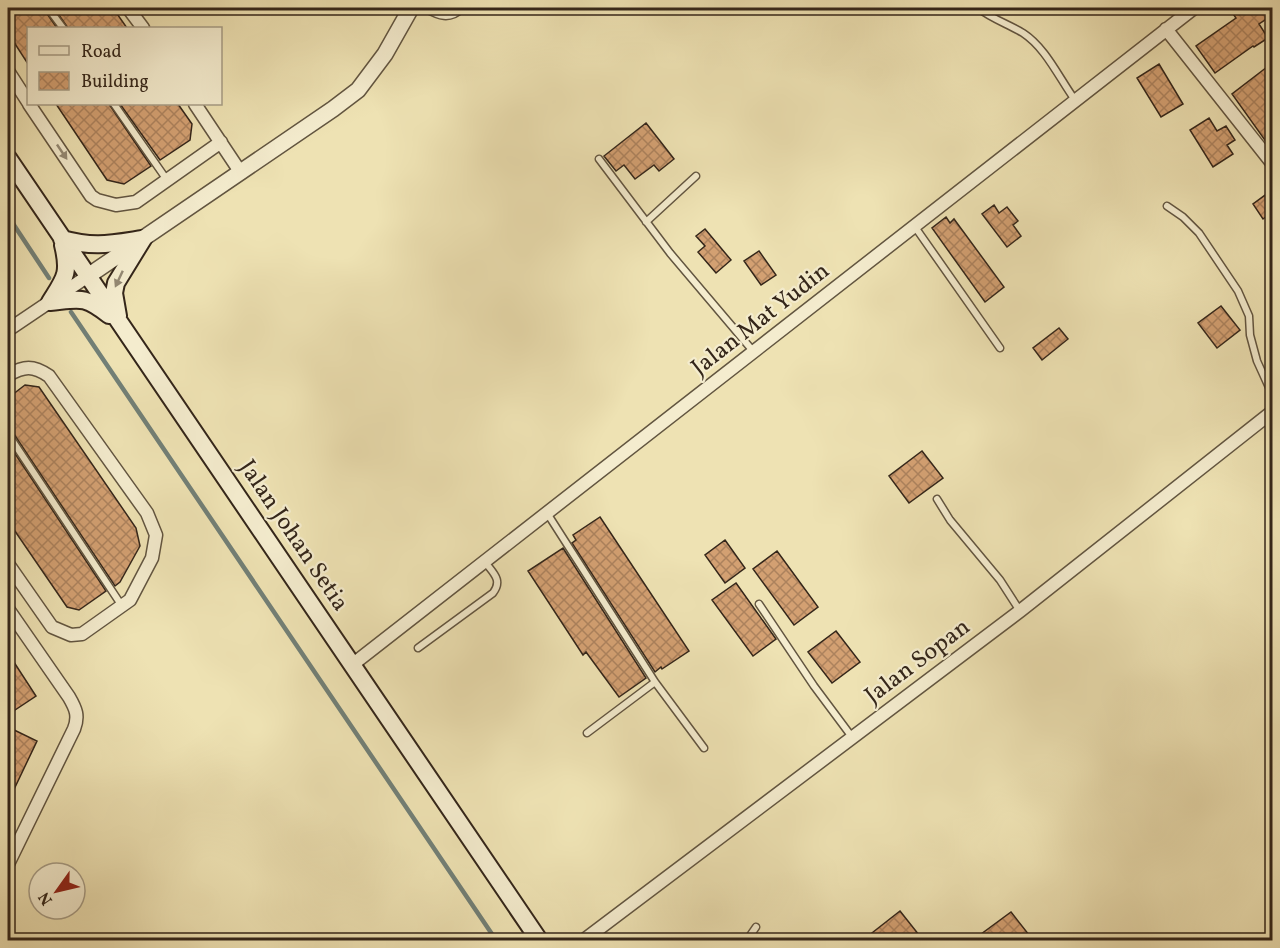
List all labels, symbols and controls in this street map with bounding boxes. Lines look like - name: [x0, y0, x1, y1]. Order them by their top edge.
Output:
- legend: [27, 27, 222, 105]
- text: Road: [81, 40, 122, 65]
- text: Building: [81, 70, 149, 95]
- one-way arrow: [56, 144, 67, 160]
- street label: Jalan Mat Yudin: [685, 255, 837, 385]
- one-way arrow: [115, 270, 124, 287]
- street label: Jalan Johan Setia: [230, 453, 356, 619]
- street label: Jalan Sopan: [858, 611, 978, 713]
- north arrow: [27, 861, 87, 921]
- text: N: [34, 887, 59, 909]

